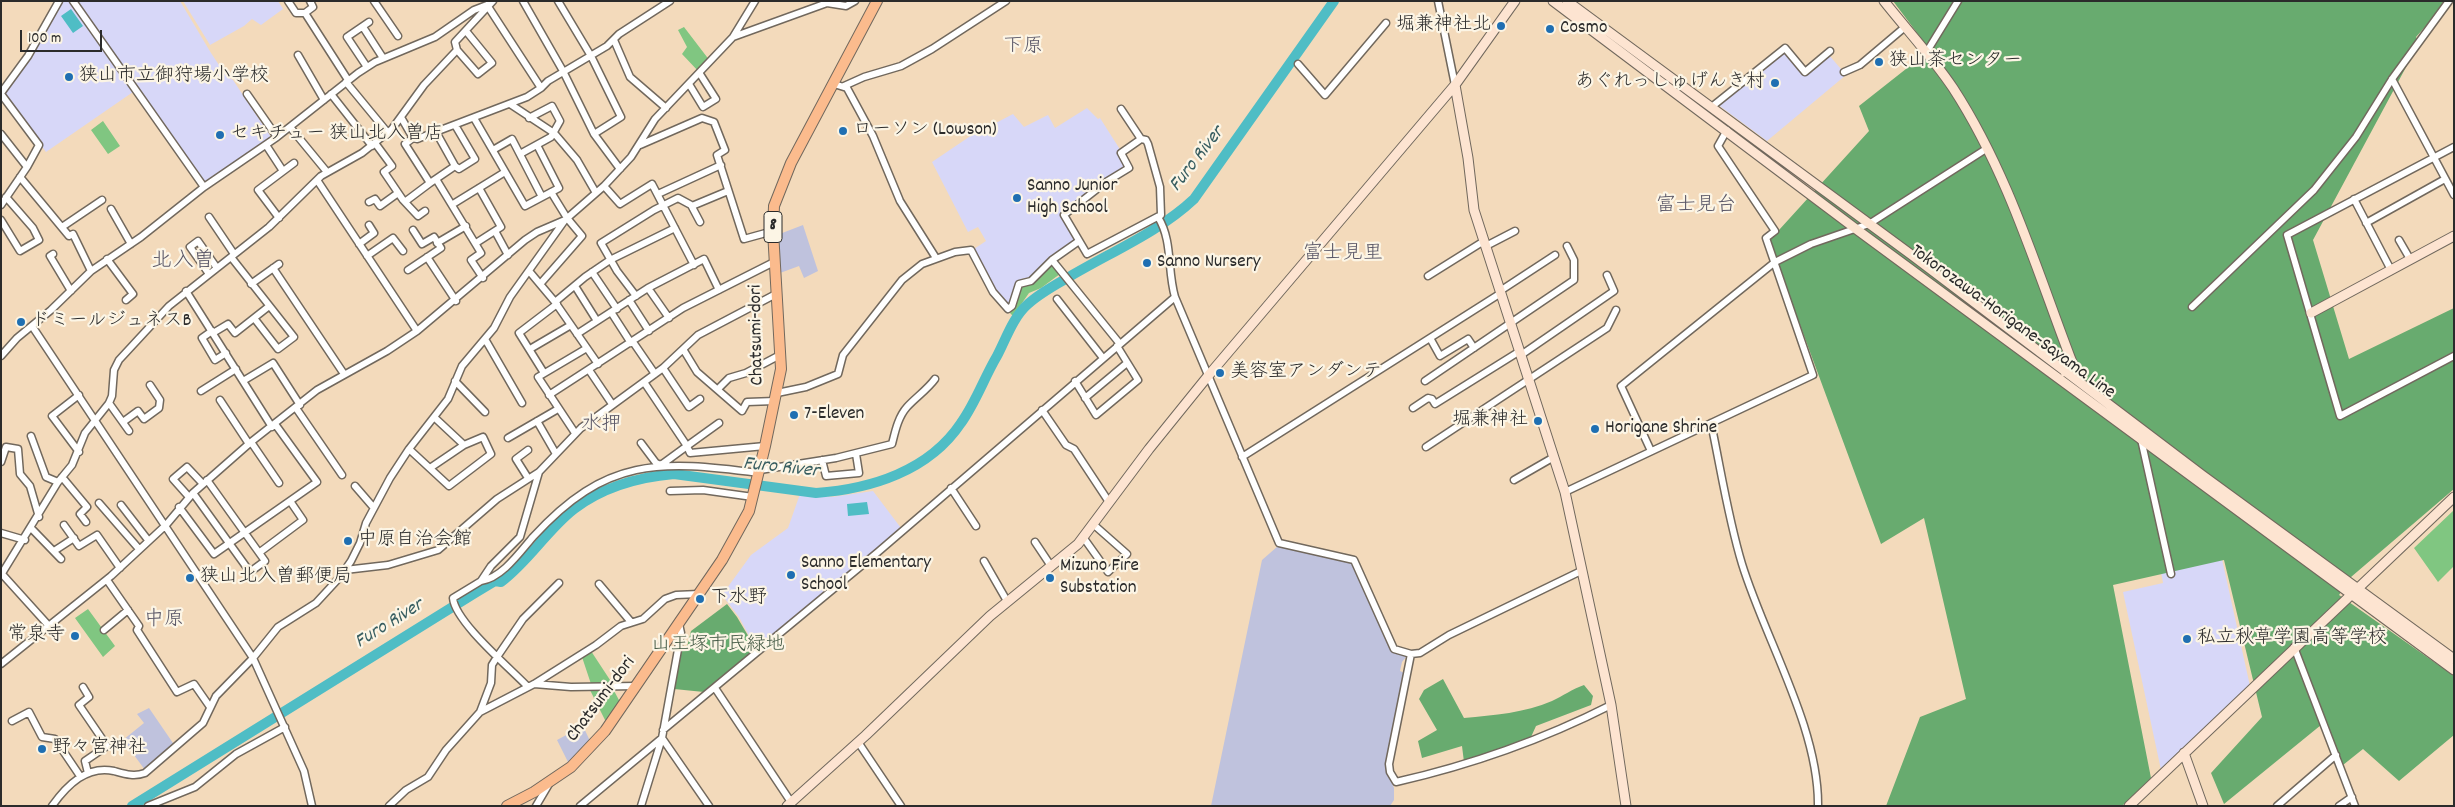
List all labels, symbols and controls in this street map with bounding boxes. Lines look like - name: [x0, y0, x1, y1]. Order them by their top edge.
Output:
- place label: 堀兼神社北: [1396, 15, 1491, 37]
- place label: Cosmo: [1560, 18, 1607, 40]
- scale bar: [22, 20, 105, 52]
- marker: 堀兼神社北: [1495, 20, 1507, 32]
- marker: Cosmo: [1544, 23, 1556, 35]
- text: 100 m: [28, 28, 61, 50]
- district label: 下原: [1003, 36, 1043, 60]
- place label: 狭山茶センター: [1889, 51, 2022, 73]
- marker: 狭山茶センター: [1873, 56, 1885, 68]
- place label: 狭山市立御狩場小学校: [79, 66, 269, 88]
- marker: 狭山市立御狩場小学校: [63, 71, 75, 83]
- place label: あぐれっしゅげんき村: [1575, 72, 1765, 94]
- marker: あぐれっしゅげんき村: [1769, 77, 1781, 89]
- place label: ローソン (Lowson): [853, 120, 997, 142]
- water label: Furo River: [1165, 123, 1231, 197]
- place label: セキチュー 狭山北入曽店: [230, 124, 443, 146]
- marker: ローソン (Lowson): [837, 125, 849, 137]
- marker: セキチュー 狭山北入曽店: [214, 129, 226, 141]
- place label: Sanno Junior High School: [1027, 176, 1118, 220]
- marker: Sanno Junior High School: [1011, 192, 1023, 204]
- district label: 富士見台: [1656, 195, 1736, 219]
- road number: 8: [764, 212, 782, 242]
- street label: Tokorozawa-Horigane-Sayama Line: [1905, 241, 2119, 405]
- district label: 富士見里: [1303, 243, 1383, 267]
- district label: 北入曽: [152, 250, 214, 276]
- place label: Sanno Nursery: [1157, 252, 1260, 274]
- marker: Sanno Nursery: [1141, 257, 1153, 269]
- street label: Chatsumi-dori: [746, 284, 770, 386]
- place label: ドミールジュネスB: [31, 311, 192, 333]
- marker: ドミールジュネスB: [15, 316, 27, 328]
- place label: 美容室アンダンテ: [1230, 362, 1382, 384]
- marker: 美容室アンダンテ: [1214, 367, 1226, 379]
- place label: 7-Eleven: [804, 404, 864, 426]
- marker: 7-Eleven: [788, 409, 800, 421]
- place label: 堀兼神社: [1452, 410, 1528, 432]
- district label: 水押: [581, 414, 621, 438]
- marker: 堀兼神社: [1532, 415, 1544, 427]
- place label: Horigane Shrine: [1605, 418, 1717, 440]
- marker: Horigane Shrine: [1589, 423, 1601, 435]
- water label: Furo River: [742, 453, 820, 485]
- place label: 中原自治会館: [358, 530, 472, 552]
- marker: 中原自治会館: [342, 535, 354, 547]
- place label: Sanno Elementary School: [801, 553, 931, 597]
- place label: Mizuno Fire Substation: [1060, 556, 1139, 600]
- place label: 狭山北入曽郵便局: [200, 567, 352, 589]
- marker: Sanno Elementary School: [785, 569, 797, 581]
- marker: 狭山北入曽郵便局: [184, 572, 196, 584]
- marker: Mizuno Fire Substation: [1044, 572, 1056, 584]
- place label: 下水野: [710, 588, 767, 610]
- marker: 下水野: [694, 593, 706, 605]
- water label: Furo River: [351, 595, 429, 655]
- district label: 中原: [144, 609, 184, 633]
- place label: 常泉寺: [8, 625, 65, 647]
- place label: 私立秋草学園高等学校: [2197, 628, 2387, 650]
- marker: 常泉寺: [69, 630, 81, 642]
- marker: 私立秋草学園高等学校: [2181, 633, 2193, 645]
- park label: 山王塚市民緑地: [652, 635, 784, 657]
- street label: Chatsumi-dori: [562, 653, 642, 747]
- place label: 野々宮神社: [52, 738, 147, 760]
- marker: 野々宮神社: [36, 743, 48, 755]

